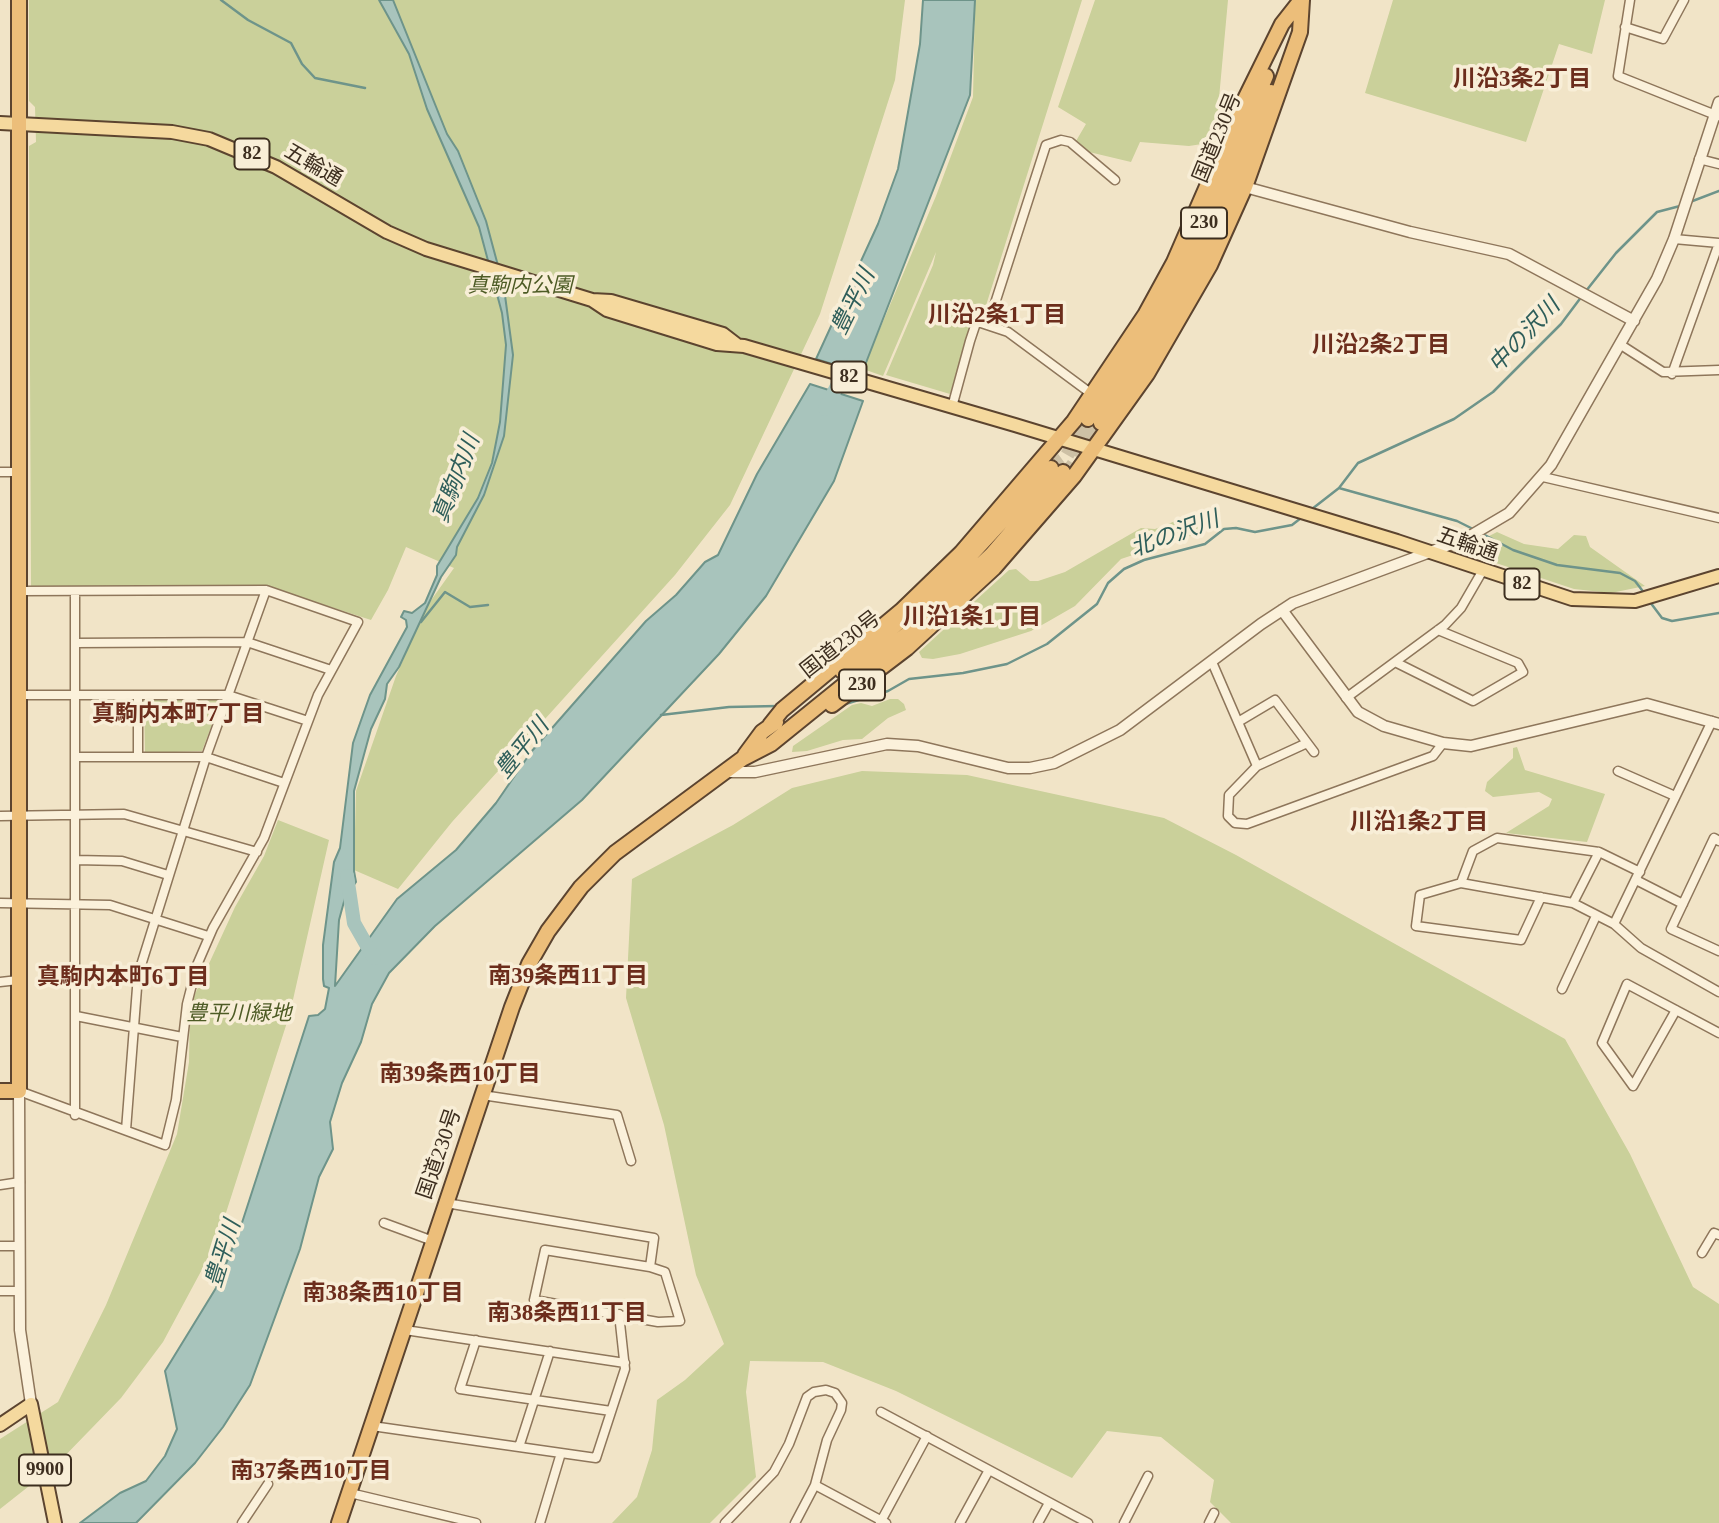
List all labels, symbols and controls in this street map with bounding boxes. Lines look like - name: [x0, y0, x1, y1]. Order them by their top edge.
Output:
- district label: 川沿3条2丁目: [1453, 66, 1591, 94]
- street label: 国道230号: [1189, 89, 1247, 187]
- road number: 82: [234, 138, 270, 170]
- street label: 五輪通: [279, 139, 347, 193]
- road number: 230: [1181, 208, 1227, 238]
- water label: 豊平川: [826, 265, 882, 339]
- park label: 真駒内公園: [468, 273, 572, 299]
- water label: 中の沢川: [1484, 293, 1566, 379]
- district label: 川沿2条1丁目: [928, 302, 1066, 330]
- district label: 川沿2条2丁目: [1312, 332, 1450, 360]
- road number: 82: [832, 362, 866, 392]
- water label: 真駒内川: [428, 431, 486, 527]
- water label: 北の沢川: [1127, 506, 1223, 564]
- street label: 五輪通: [1433, 523, 1501, 567]
- road number: 82: [1504, 568, 1540, 600]
- district label: 川沿1条1丁目: [903, 604, 1041, 632]
- street label: 国道230号: [796, 606, 886, 684]
- road number: 230: [839, 670, 885, 700]
- district label: 真駒内本町7丁目: [92, 701, 264, 729]
- water label: 豊平川: [491, 714, 555, 784]
- district label: 川沿1条2丁目: [1350, 809, 1488, 837]
- district label: 南39条西11丁目: [488, 963, 648, 991]
- district label: 真駒内本町6丁目: [37, 964, 209, 992]
- park label: 豊平川緑地: [187, 1001, 291, 1027]
- district label: 南39条西10丁目: [380, 1061, 540, 1089]
- street label: 国道230号: [413, 1105, 467, 1203]
- water label: 豊平川: [201, 1217, 247, 1291]
- district label: 南38条西10丁目: [303, 1280, 463, 1308]
- district label: 南38条西11丁目: [487, 1300, 647, 1328]
- road number: 9900: [19, 1454, 71, 1486]
- district label: 南37条西10丁目: [231, 1458, 391, 1486]

